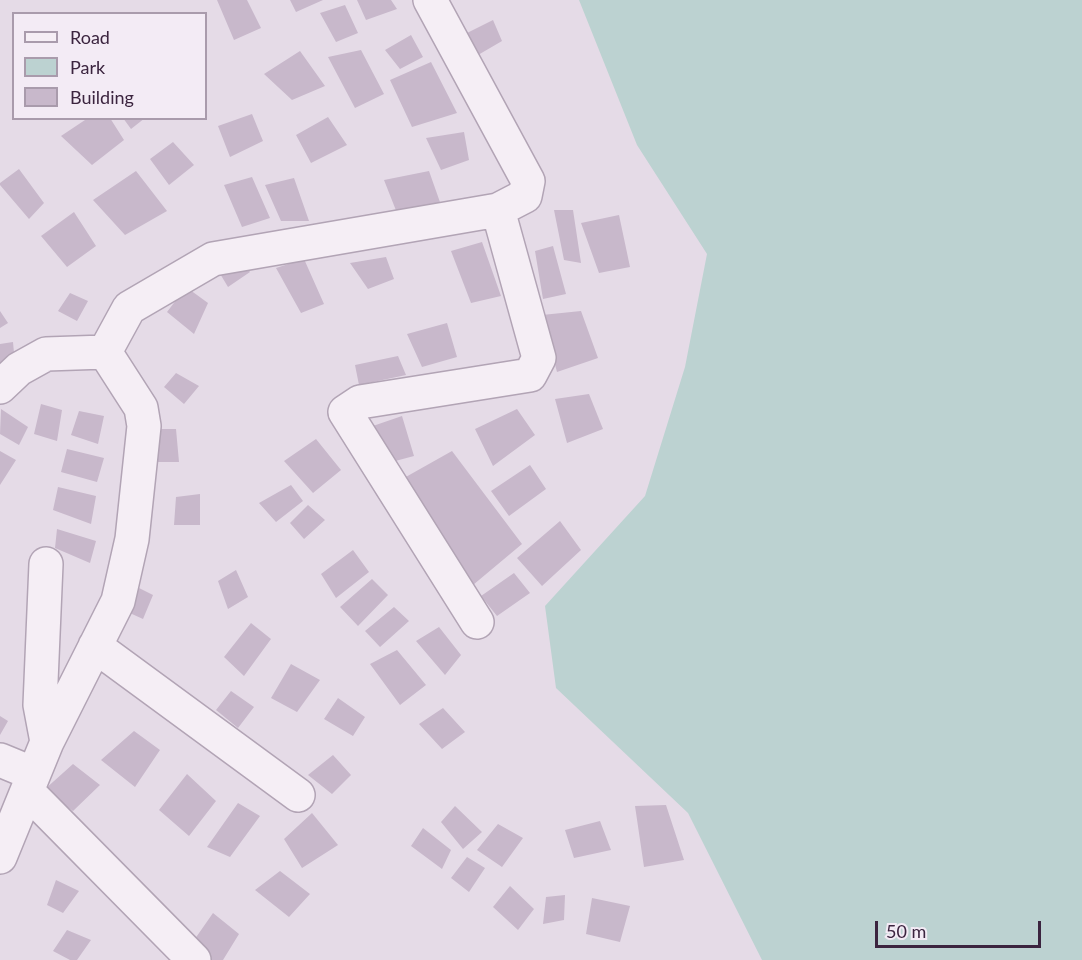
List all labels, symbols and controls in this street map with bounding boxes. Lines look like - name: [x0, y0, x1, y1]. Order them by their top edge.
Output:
- legend: [12, 12, 207, 120]
- text: Road: [70, 26, 110, 48]
- text: Park: [70, 56, 105, 78]
- text: Building: [70, 86, 134, 108]
- scale bar: [878, 909, 1044, 947]
- text: 50 m: [886, 920, 926, 942]

